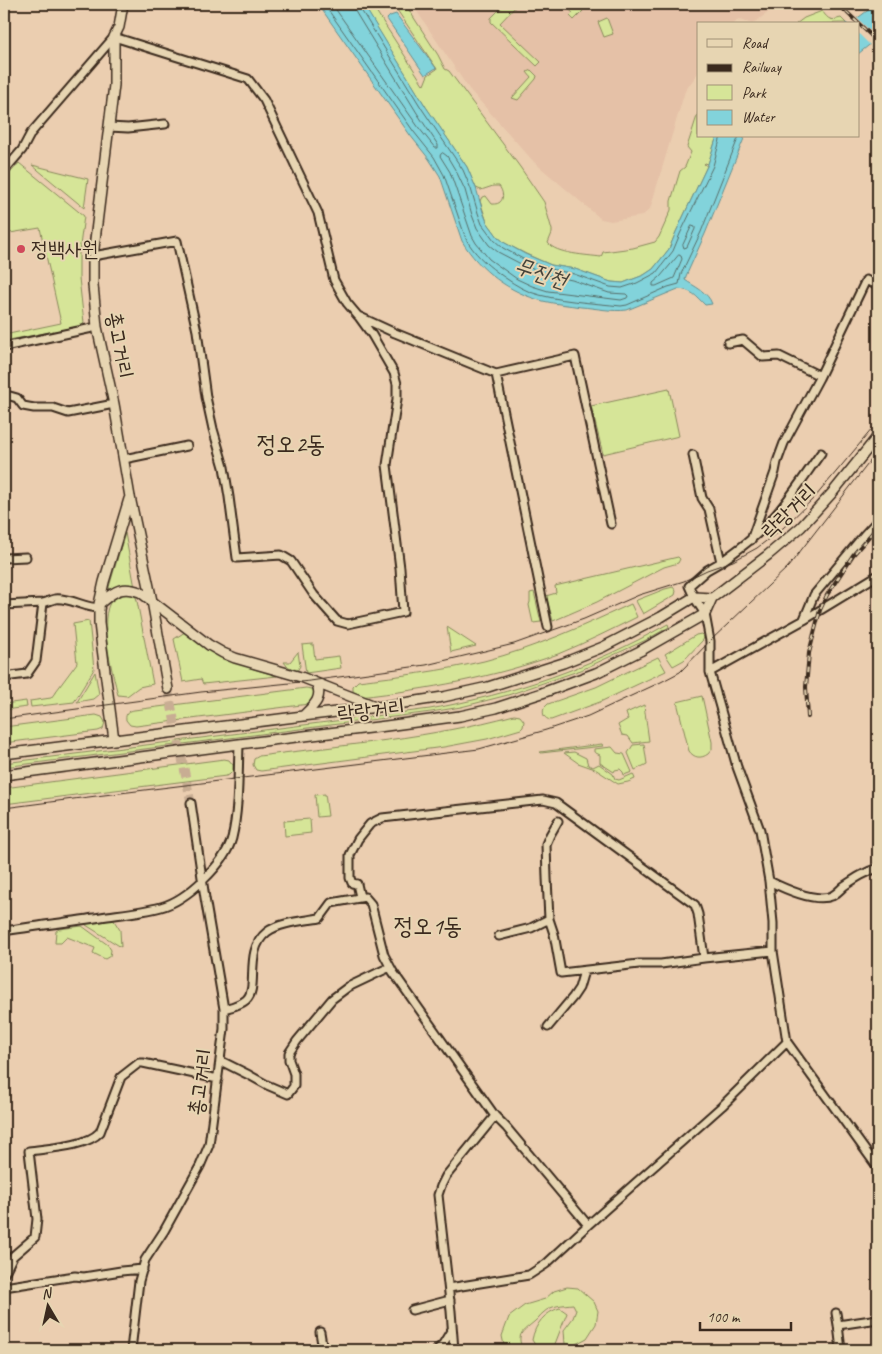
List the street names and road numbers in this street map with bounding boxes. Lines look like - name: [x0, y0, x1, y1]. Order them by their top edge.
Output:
- street label: 총고거리: [101, 309, 139, 381]
- street label: 락랑거리: [756, 478, 822, 544]
- street label: 락랑거리: [336, 693, 406, 727]
- street label: 총고거리: [182, 1047, 218, 1117]

